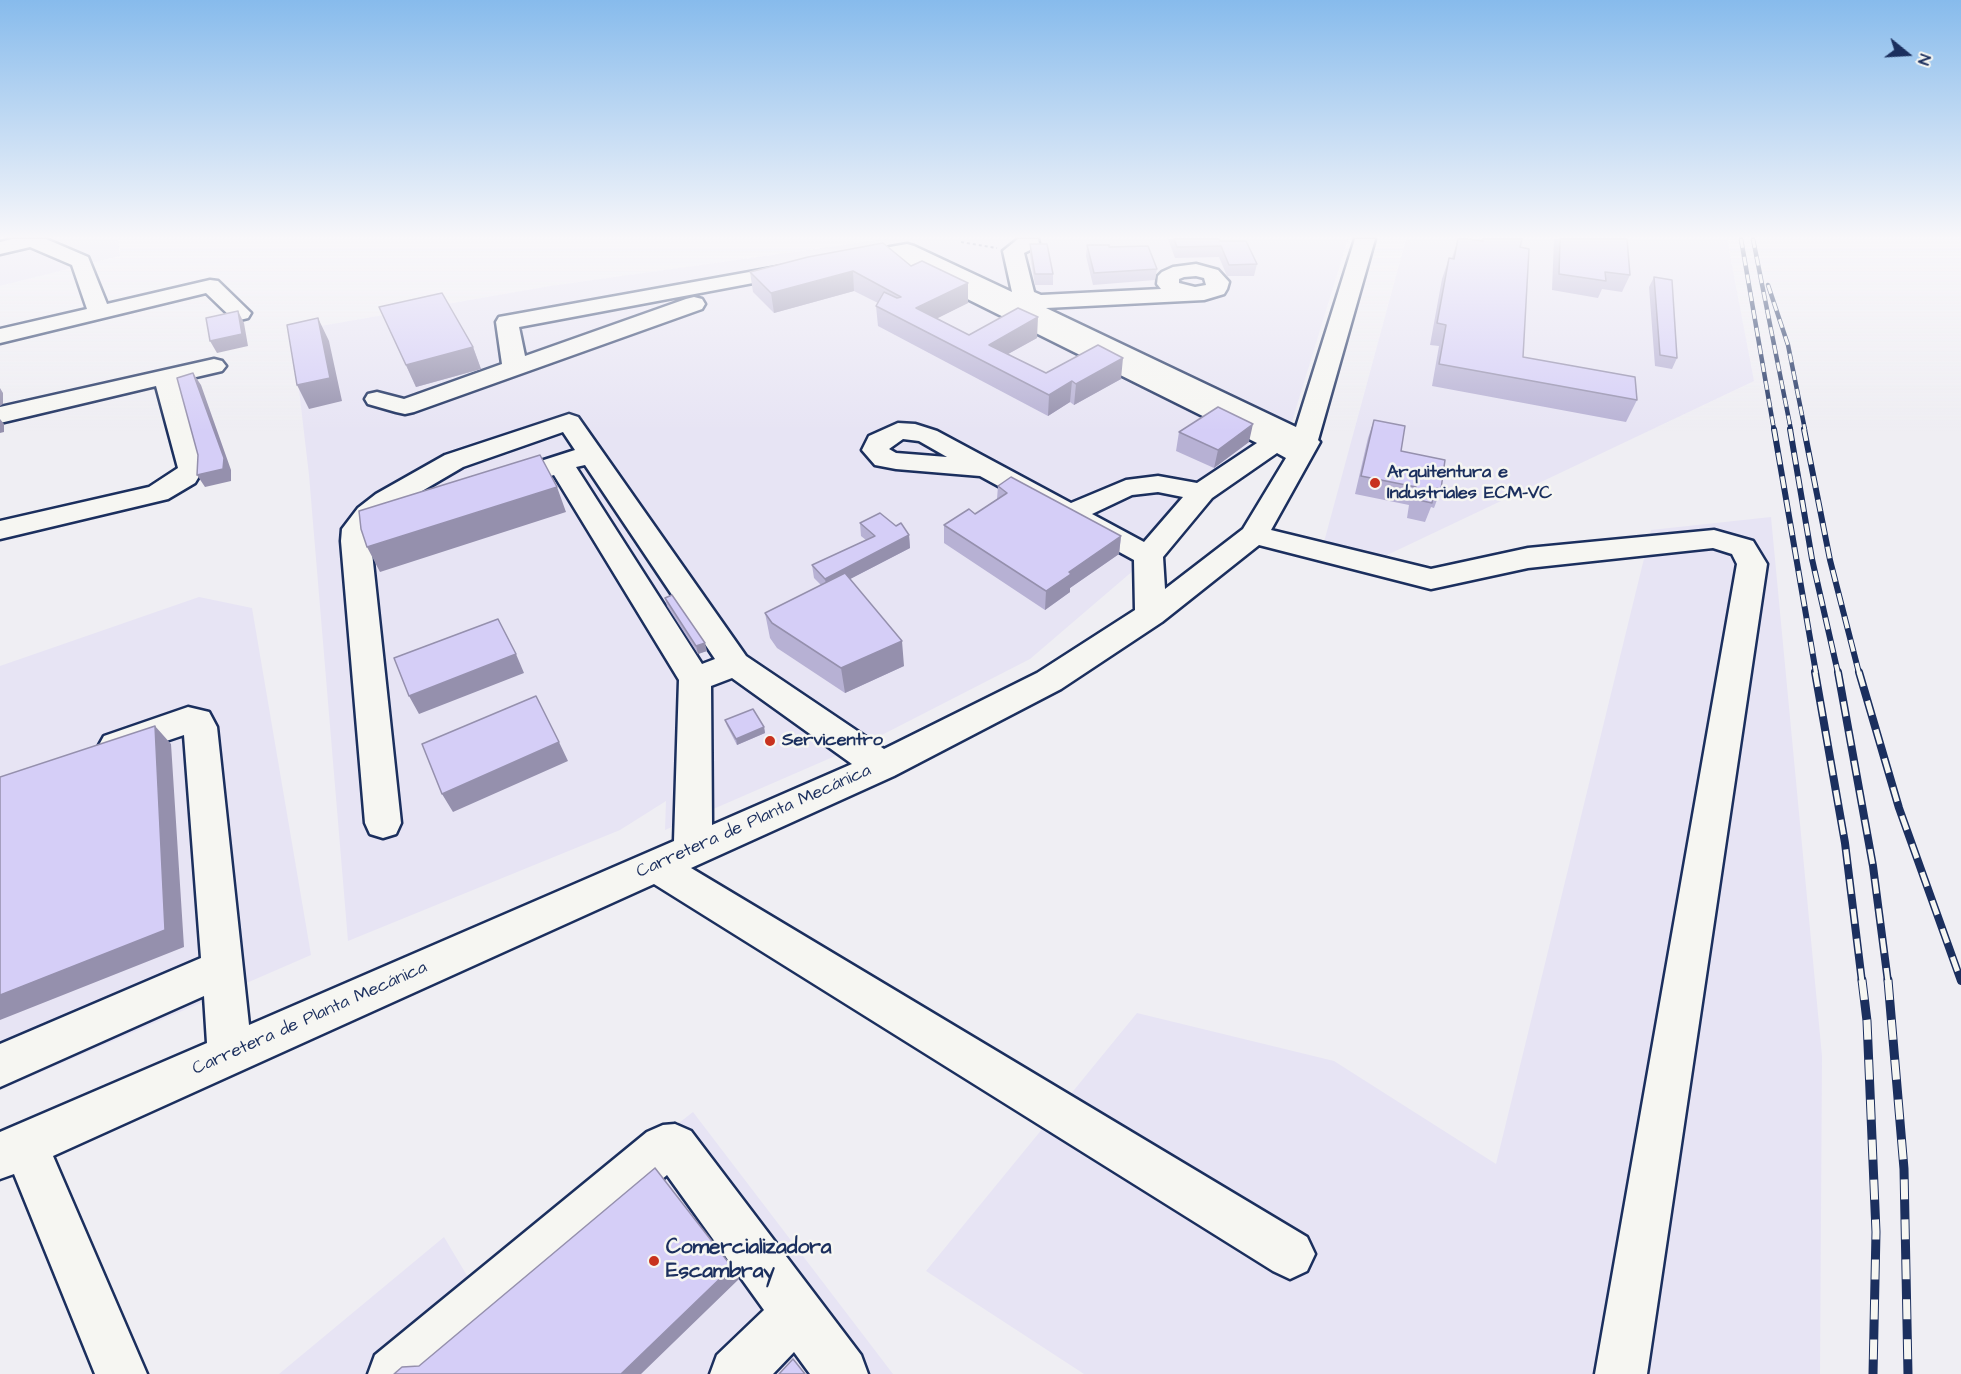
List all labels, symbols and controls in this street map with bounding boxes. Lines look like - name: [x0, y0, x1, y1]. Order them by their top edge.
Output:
- north arrow: [1877, 24, 1937, 84]
- text: N: [1912, 51, 1936, 68]
- place label: Arquitentura e Industriales ECM-VC: [1387, 462, 1552, 504]
- marker: Arquitentura e Industriales ECM-VC: [1368, 476, 1382, 490]
- place label: Servicentro: [782, 730, 883, 752]
- marker: Servicentro: [763, 734, 777, 748]
- street label: Carretera de Planta Mecánica: [633, 760, 875, 884]
- street label: Carretera de Planta Mecánica: [189, 957, 431, 1081]
- place label: Comercializadora Escambray: [666, 1236, 832, 1286]
- marker: Comercializadora Escambray: [647, 1254, 661, 1268]

